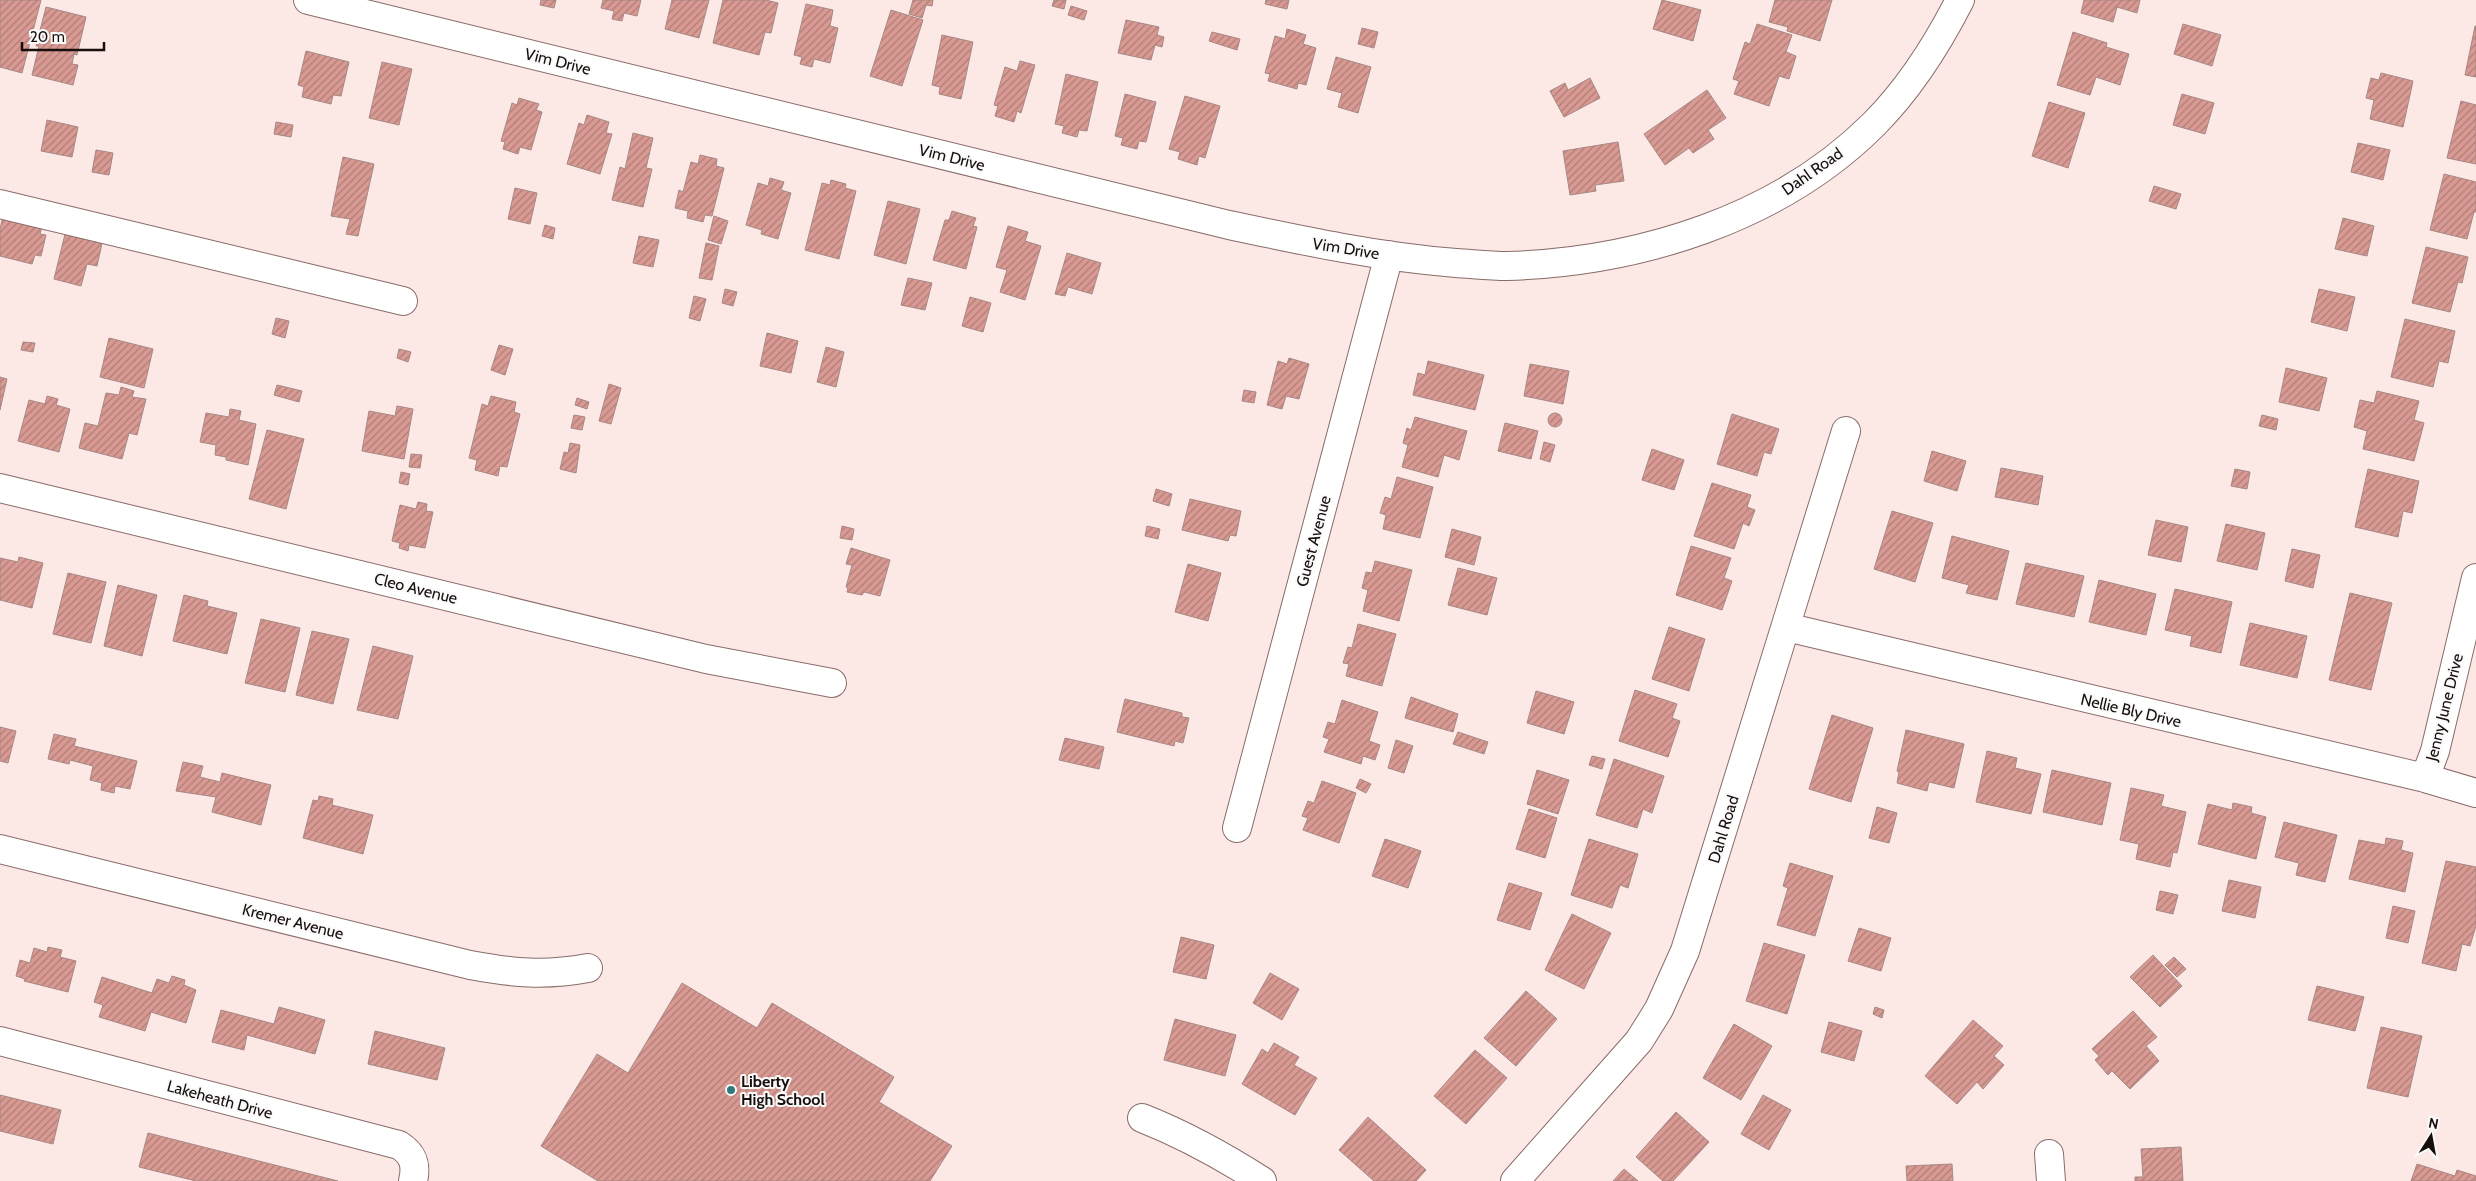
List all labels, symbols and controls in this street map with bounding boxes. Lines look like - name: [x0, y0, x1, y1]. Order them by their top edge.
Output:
- scale bar: [22, 20, 105, 52]
- text: 20 m: [30, 28, 65, 46]
- street label: Vim Drive: [523, 44, 593, 79]
- street label: Vim Drive: [917, 140, 987, 175]
- street label: Dahl Road: [1778, 144, 1846, 199]
- street label: Vim Drive: [1311, 234, 1381, 263]
- street label: Guest Avenue: [1292, 493, 1335, 589]
- street label: Cleo Avenue: [372, 569, 459, 608]
- street label: Jenny June Drive: [2422, 651, 2467, 764]
- street label: Nellie Bly Drive: [2079, 690, 2183, 731]
- street label: Dahl Road: [1704, 793, 1743, 865]
- street label: Kremer Avenue: [240, 900, 345, 943]
- place label: Liberty High School: [741, 1072, 825, 1109]
- street label: Lakeheath Drive: [165, 1076, 275, 1123]
- marker: Liberty High School: [725, 1084, 737, 1096]
- north arrow: [2406, 1111, 2456, 1161]
- text: N: [2427, 1113, 2440, 1133]

